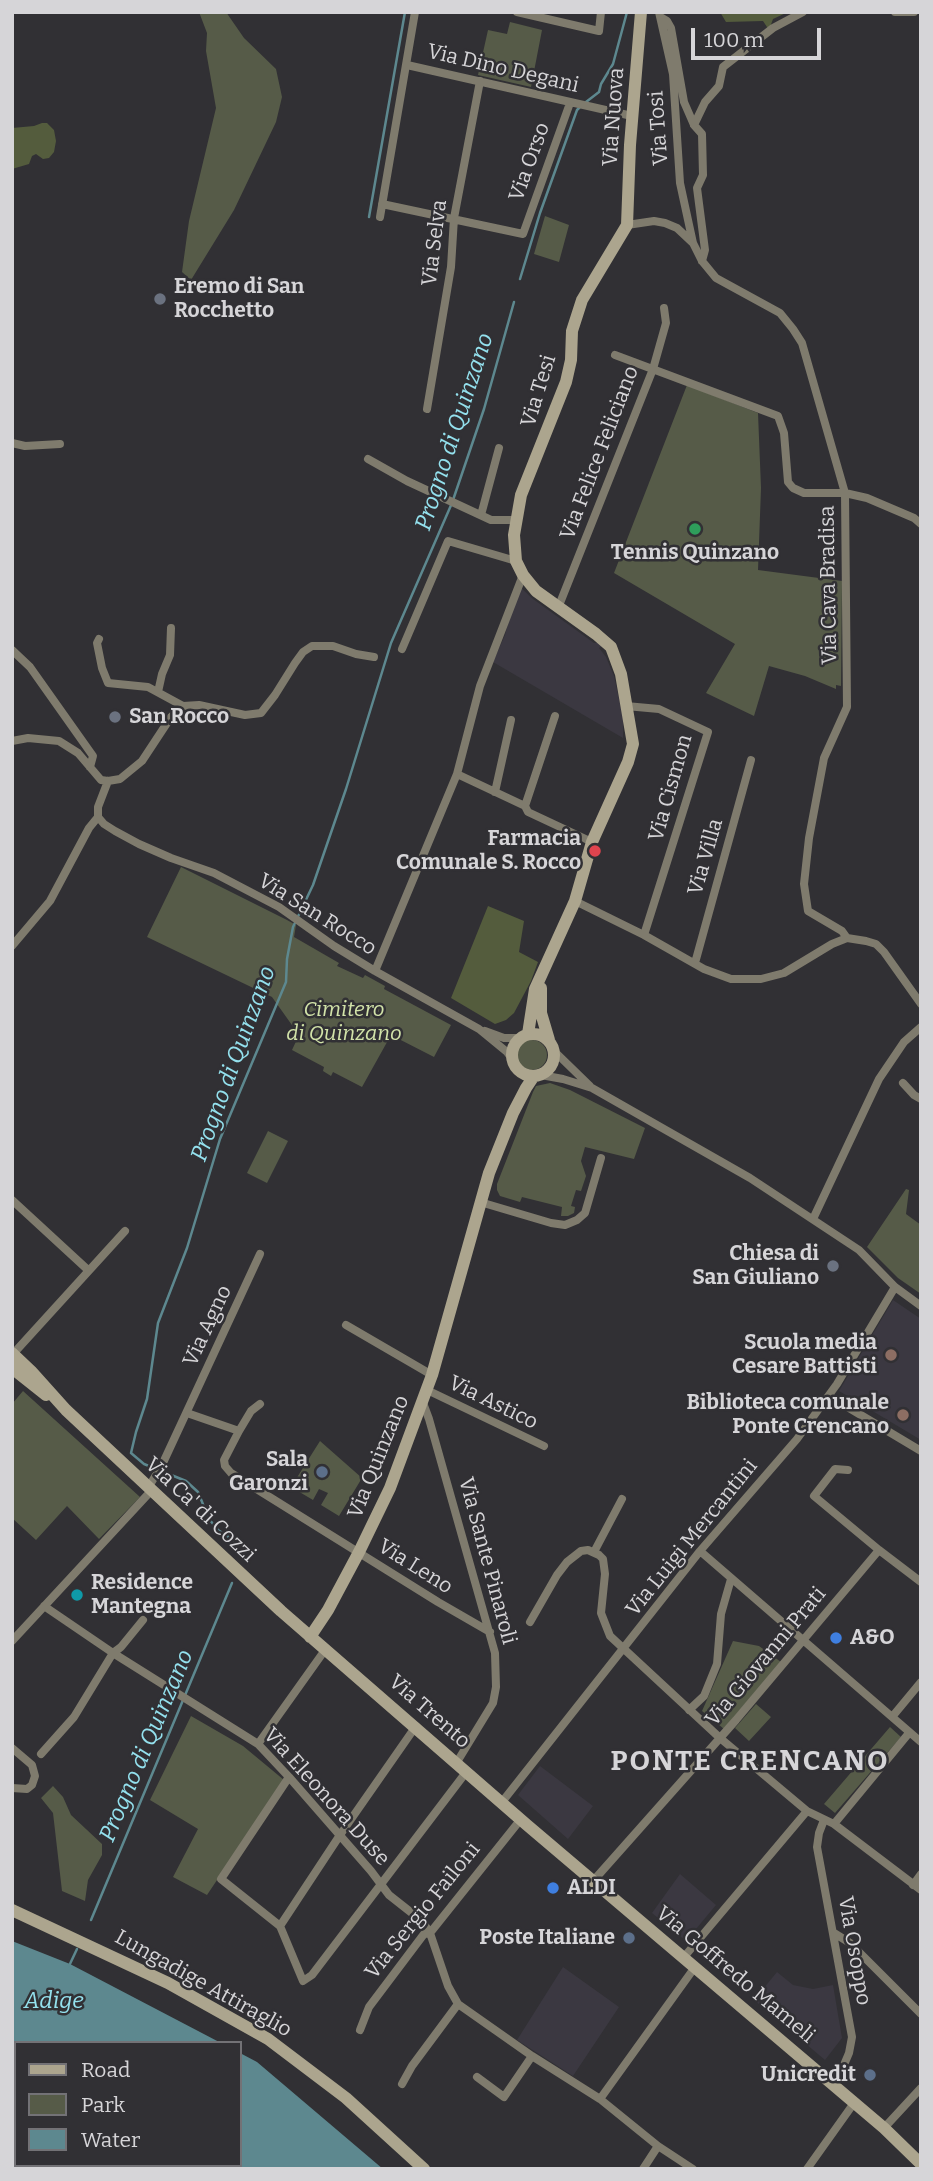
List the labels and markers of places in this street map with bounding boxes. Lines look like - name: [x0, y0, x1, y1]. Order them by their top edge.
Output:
- place label: Eremo di San Rocchetto: [174, 274, 304, 324]
- marker: Eremo di San Rocchetto: [152, 291, 168, 307]
- marker: Tennis Quinzano: [687, 521, 703, 537]
- place label: Tennis Quinzano: [611, 540, 779, 566]
- place label: San Rocco: [129, 704, 229, 730]
- marker: San Rocco: [107, 709, 123, 725]
- place label: Farmacia Comunale S. Rocco: [396, 826, 581, 876]
- marker: Farmacia Comunale S. Rocco: [587, 843, 603, 859]
- place label: Chiesa di San Giuliano: [692, 1241, 819, 1291]
- marker: Chiesa di San Giuliano: [825, 1258, 841, 1274]
- place label: Scuola media Cesare Battisti: [732, 1330, 877, 1380]
- marker: Scuola media Cesare Battisti: [883, 1347, 899, 1363]
- place label: Biblioteca comunale Ponte Crencano: [687, 1390, 889, 1440]
- marker: Biblioteca comunale Ponte Crencano: [895, 1407, 911, 1423]
- place label: Sala Garonzi: [229, 1447, 308, 1497]
- marker: Sala Garonzi: [314, 1464, 330, 1480]
- place label: Residence Mantegna: [91, 1570, 193, 1620]
- marker: Residence Mantegna: [69, 1587, 85, 1603]
- place label: A&O: [850, 1625, 895, 1651]
- marker: A&O: [828, 1630, 844, 1646]
- place label: ALDI: [567, 1875, 616, 1901]
- marker: ALDI: [545, 1880, 561, 1896]
- place label: Poste Italiane: [479, 1925, 615, 1951]
- marker: Poste Italiane: [621, 1930, 637, 1946]
- place label: Unicredit: [761, 2062, 856, 2088]
- marker: Unicredit: [862, 2067, 878, 2083]

